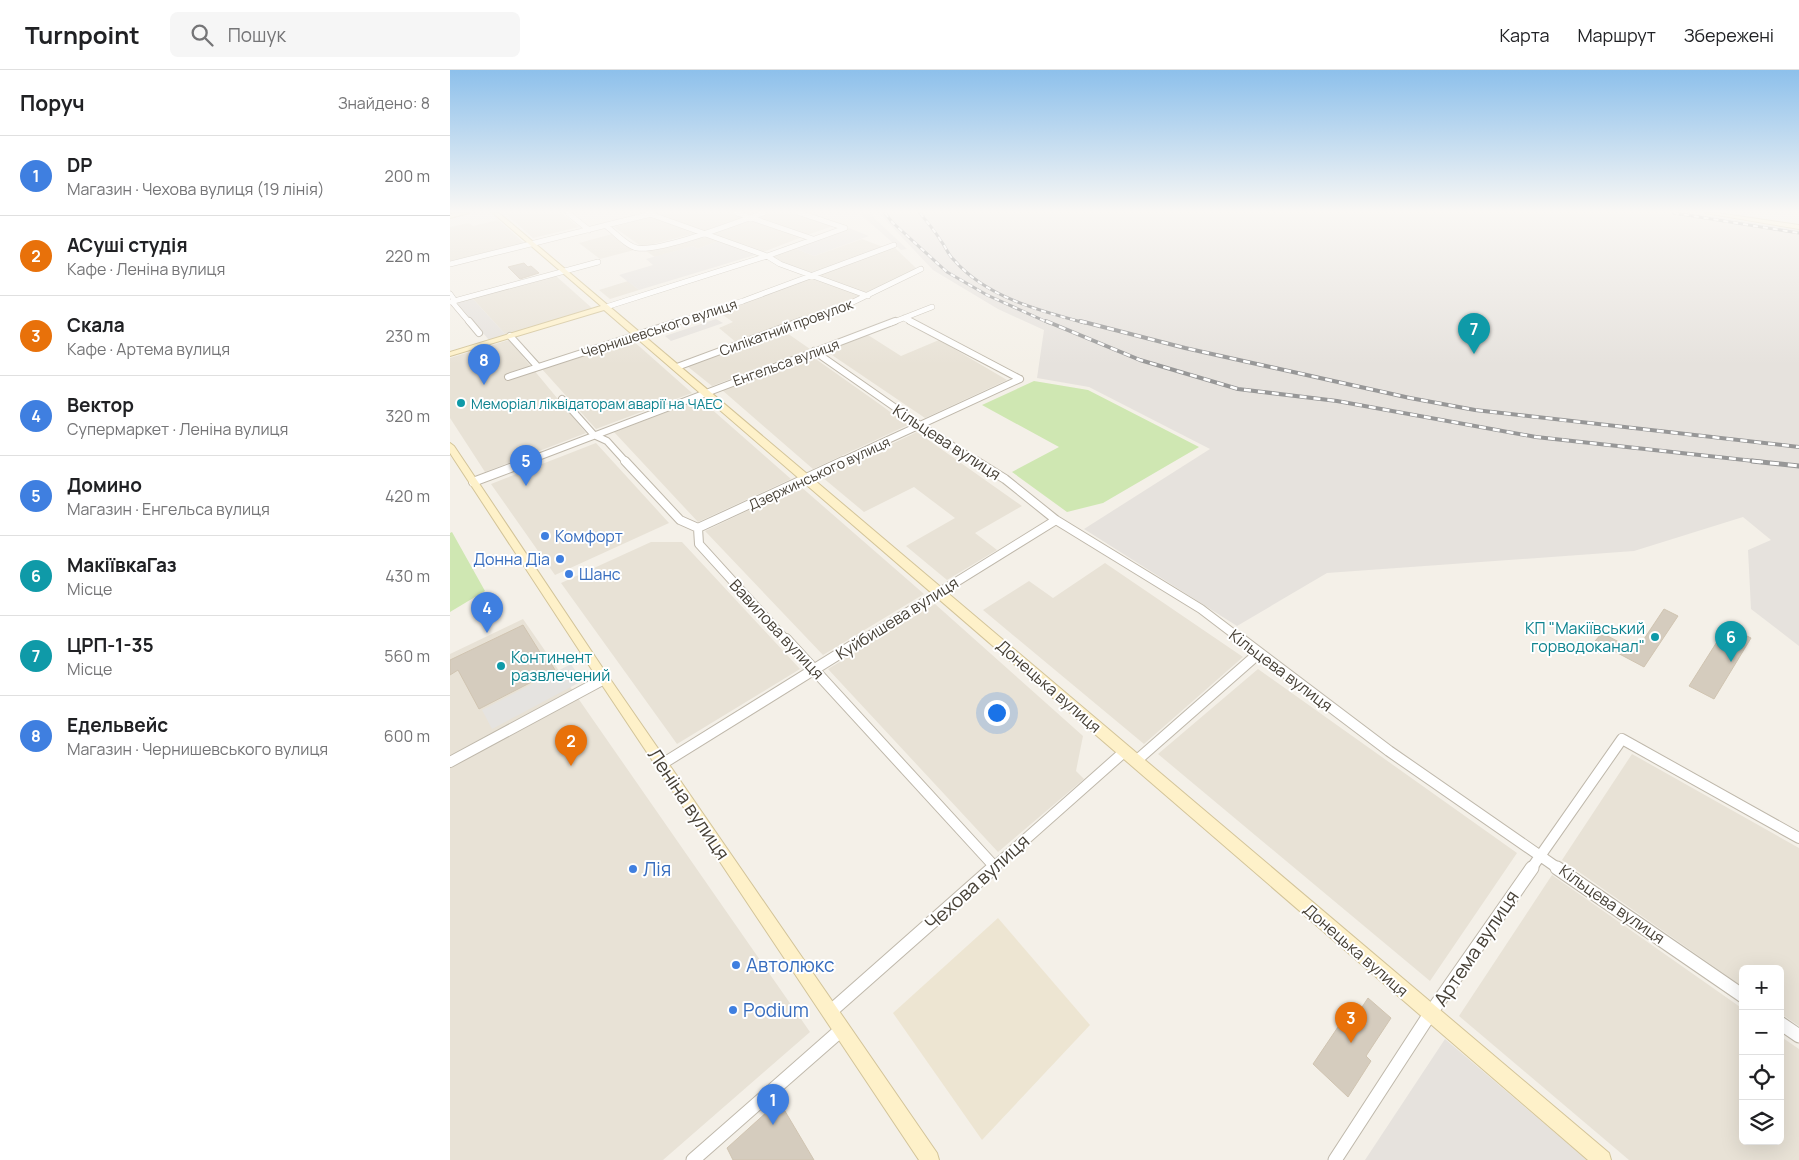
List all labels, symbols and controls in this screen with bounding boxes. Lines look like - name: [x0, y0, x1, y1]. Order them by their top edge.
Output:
- search box: [170, 12, 520, 57]
- text: Turnpoint: [25, 18, 140, 51]
- icon: search: [188, 21, 216, 49]
- text: Пошук: [228, 22, 286, 48]
- text: Карта: [1499, 23, 1549, 47]
- text: Маршрут: [1577, 23, 1656, 47]
- text: Збережені: [1684, 23, 1774, 47]
- text: Поруч: [20, 89, 85, 117]
- text: Знайдено: 8: [338, 92, 430, 114]
- text: DP: [67, 152, 92, 178]
- text: 1: [32, 165, 40, 187]
- text: 200 m: [385, 165, 430, 187]
- text: Магазин · Чехова вулиця (19 лiнiя): [67, 178, 325, 200]
- text: АСуші студія: [67, 232, 188, 258]
- text: 2: [31, 245, 41, 267]
- text: 220 m: [385, 245, 430, 267]
- text: Кафе · Леніна вулиця: [67, 258, 225, 280]
- street label: Чернишевського вулиця: [579, 294, 739, 362]
- street label: Силікатний провулок: [717, 294, 856, 360]
- text: Скала: [67, 312, 125, 338]
- pin: 7: [1458, 313, 1490, 354]
- text: 3: [31, 325, 41, 347]
- text: 230 m: [386, 325, 430, 347]
- street label: Енгельса вулиця: [730, 334, 842, 390]
- text: Кафе · Артема вулиця: [67, 338, 230, 360]
- pin: 8: [468, 344, 500, 385]
- text: Вектор: [67, 392, 134, 418]
- place label: Меморіал ліквідаторам аварії на ЧАЕС: [471, 394, 723, 413]
- marker: Меморіал ліквідаторам аварії на ЧАЕС: [455, 397, 467, 409]
- street label: Кільцева вулиця: [889, 399, 1005, 485]
- text: 4: [31, 405, 41, 427]
- text: 320 m: [386, 405, 430, 427]
- text: Супермаркет · Леніна вулиця: [67, 418, 288, 440]
- street label: Дзержинського вулиця: [745, 432, 893, 514]
- pin: 5: [510, 445, 542, 486]
- text: Домино: [67, 472, 142, 498]
- text: 5: [31, 485, 41, 507]
- text: 420 m: [385, 485, 430, 507]
- text: Магазин · Енгельса вулиця: [67, 498, 270, 520]
- place label: Комфорт: [555, 525, 623, 547]
- marker: Комфорт: [539, 530, 551, 542]
- place label: Донна Діа: [473, 548, 550, 570]
- text: МакіївкаГаз: [67, 552, 177, 578]
- marker: Донна Діа: [554, 553, 566, 565]
- place label: Шанс: [579, 563, 621, 585]
- text: 6: [31, 565, 41, 587]
- text: 430 m: [385, 565, 430, 587]
- marker: Шанс: [563, 568, 575, 580]
- street label: Куйбишева вулиця: [832, 571, 962, 665]
- street label: Вавилова вулиця: [725, 574, 829, 684]
- text: Місце: [67, 578, 112, 600]
- pin: 4: [471, 592, 503, 633]
- place label: КП "Макіївський горводоканал": [1525, 617, 1645, 657]
- pin: 6: [1715, 621, 1747, 662]
- street label: Кільцева вулиця: [1225, 624, 1337, 716]
- marker: КП "Макіївський горводоканал": [1649, 631, 1661, 643]
- text: ЦРП-1-35: [67, 632, 154, 658]
- street label: Донецька вулиця: [992, 634, 1106, 738]
- text: 7: [32, 645, 40, 667]
- text: 560 m: [384, 645, 430, 667]
- place label: Континент развлечений: [511, 646, 610, 686]
- text: Місце: [67, 658, 112, 680]
- marker: Континент развлечений: [495, 660, 507, 672]
- your location: [984, 700, 1010, 726]
- text: Едельвейс: [67, 712, 168, 738]
- text: 8: [31, 725, 41, 747]
- text: 600 m: [384, 725, 430, 747]
- pin: 2: [555, 725, 587, 766]
- text: Магазин · Чернишевського вулиця: [67, 738, 328, 760]
- street label: Леніна вулиця: [642, 743, 736, 865]
- street label: Чехова вулиця: [919, 828, 1035, 936]
- place label: Лія: [643, 856, 671, 882]
- street label: Кільцева вулиця: [1555, 859, 1669, 949]
- marker: Лія: [627, 863, 639, 875]
- street label: Артема вулиця: [1427, 885, 1525, 1011]
- street label: Донецька вулиця: [1299, 898, 1413, 1002]
- place label: Автолюкс: [746, 952, 835, 978]
- marker: Автолюкс: [730, 959, 742, 971]
- map controls: [1739, 965, 1784, 1145]
- button: +: [1739, 965, 1784, 1010]
- place label: Podium: [743, 997, 809, 1023]
- pin: 3: [1335, 1002, 1367, 1043]
- marker: Podium: [727, 1004, 739, 1016]
- button: −: [1739, 1010, 1784, 1055]
- button: locate: [1739, 1055, 1784, 1100]
- pin: 1: [757, 1084, 789, 1125]
- button: layers: [1739, 1100, 1784, 1145]

